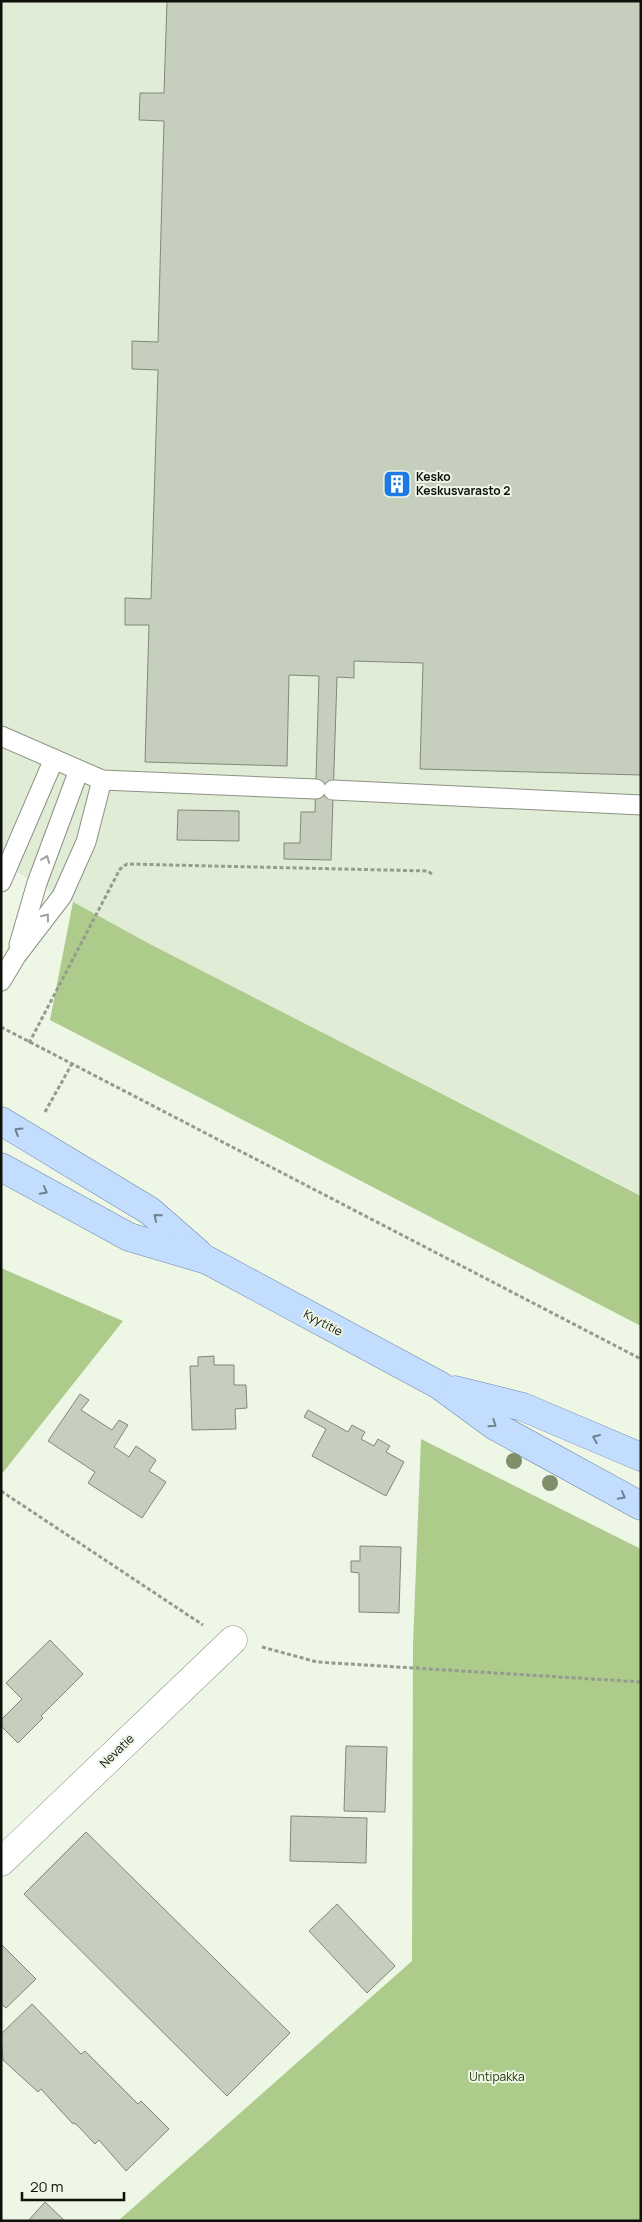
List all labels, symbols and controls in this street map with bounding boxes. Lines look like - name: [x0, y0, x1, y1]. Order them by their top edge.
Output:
- place label: Kesko Keskusvarasto 2: [416, 468, 510, 499]
- building icon: Kesko Keskusvarasto 2: [382, 469, 412, 499]
- one-way arrow: [40, 855, 50, 864]
- one-way arrow: [40, 914, 48, 923]
- one-way arrow: [15, 1128, 24, 1138]
- one-way arrow: [39, 1185, 48, 1195]
- one-way arrow: [153, 1214, 162, 1223]
- street label: Kyytitie: [301, 1305, 346, 1340]
- one-way arrow: [487, 1418, 497, 1427]
- one-way arrow: [592, 1433, 601, 1444]
- one-way arrow: [617, 1490, 626, 1500]
- street label: Nevatie: [96, 1730, 138, 1771]
- park label: Untipakka: [469, 2068, 525, 2085]
- scale bar: [22, 2170, 125, 2202]
- text: 20 m: [30, 2176, 63, 2197]

